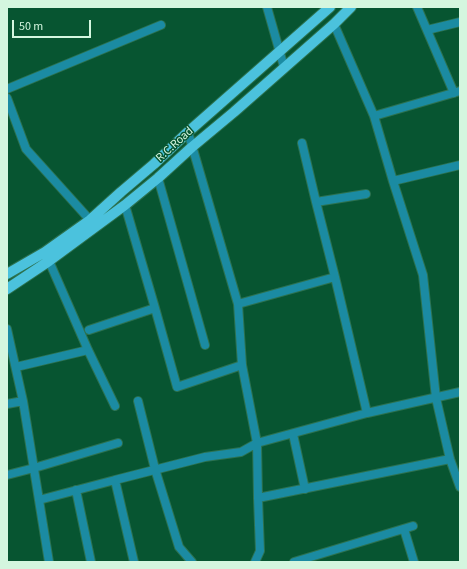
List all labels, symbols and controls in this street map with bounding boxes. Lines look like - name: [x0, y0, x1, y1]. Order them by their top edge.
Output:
- scale bar: [14, 12, 93, 38]
- text: 50 m: [19, 18, 43, 35]
- street label: R.C.Road: [153, 124, 197, 166]

